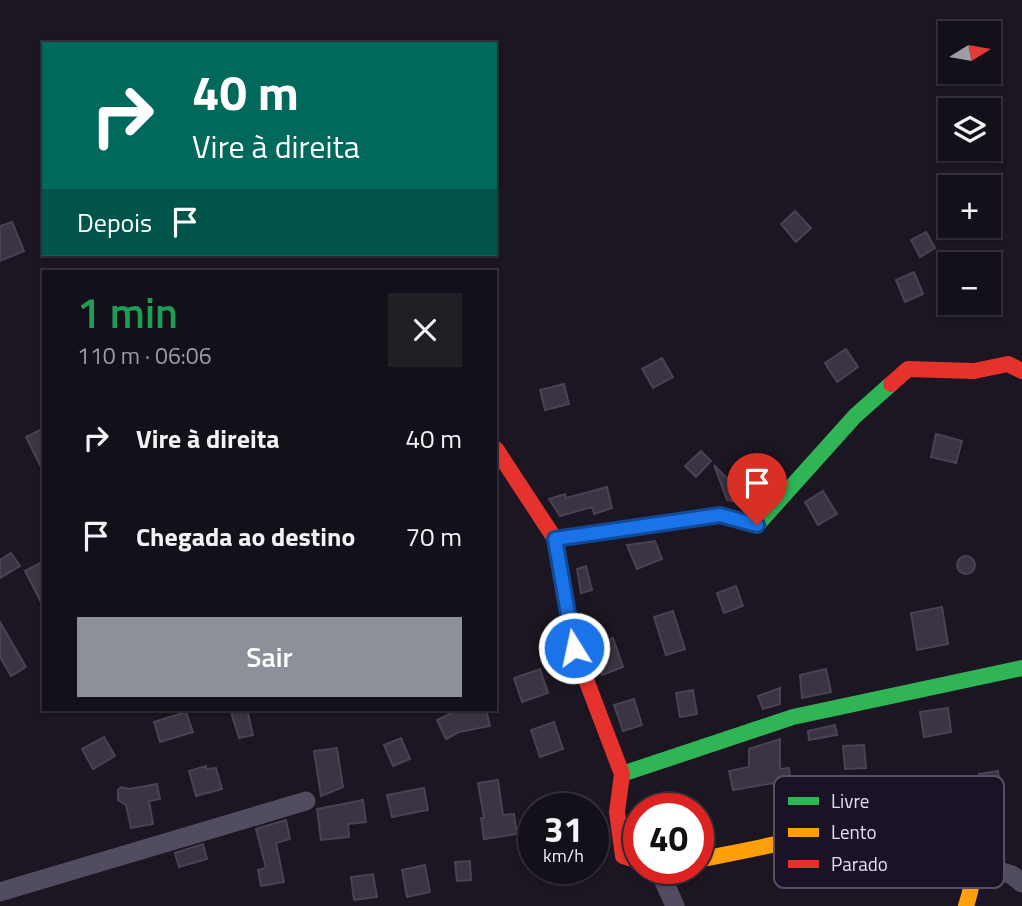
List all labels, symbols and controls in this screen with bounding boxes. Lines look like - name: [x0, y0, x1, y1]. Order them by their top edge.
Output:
- north arrow: [938, 21, 1001, 84]
- map controls: [938, 21, 1001, 315]
- text: 40 m: [192, 54, 299, 129]
- icon: right: [77, 70, 168, 161]
- button: layers: [938, 98, 1001, 161]
- text: Vire à direita: [192, 122, 360, 170]
- button: +: [938, 175, 1001, 238]
- text: Depois: [77, 203, 152, 242]
- icon: arrive: [166, 203, 204, 241]
- button: −: [938, 252, 1001, 315]
- text: 1 min: [77, 280, 178, 344]
- button: close: [388, 293, 462, 367]
- text: 110 m · 06:06: [77, 338, 212, 373]
- icon: right: [77, 419, 115, 457]
- text: Vire à direita: [136, 419, 279, 458]
- text: 40 m: [405, 419, 462, 458]
- pin: [727, 453, 787, 525]
- icon: arrive: [738, 464, 776, 502]
- icon: arrive: [77, 517, 115, 555]
- text: Chegada ao destino: [136, 517, 355, 556]
- text: 70 m: [405, 517, 462, 556]
- position arrow: [537, 611, 611, 685]
- button: Sair: [77, 617, 462, 697]
- legend: [774, 776, 1004, 888]
- text: Livre: [831, 786, 869, 815]
- speed limit sign: 40: [623, 793, 714, 884]
- text: 31: [544, 802, 583, 856]
- text: Lento: [831, 817, 876, 846]
- text: km/h: [543, 842, 584, 869]
- text: Parado: [831, 849, 888, 878]

